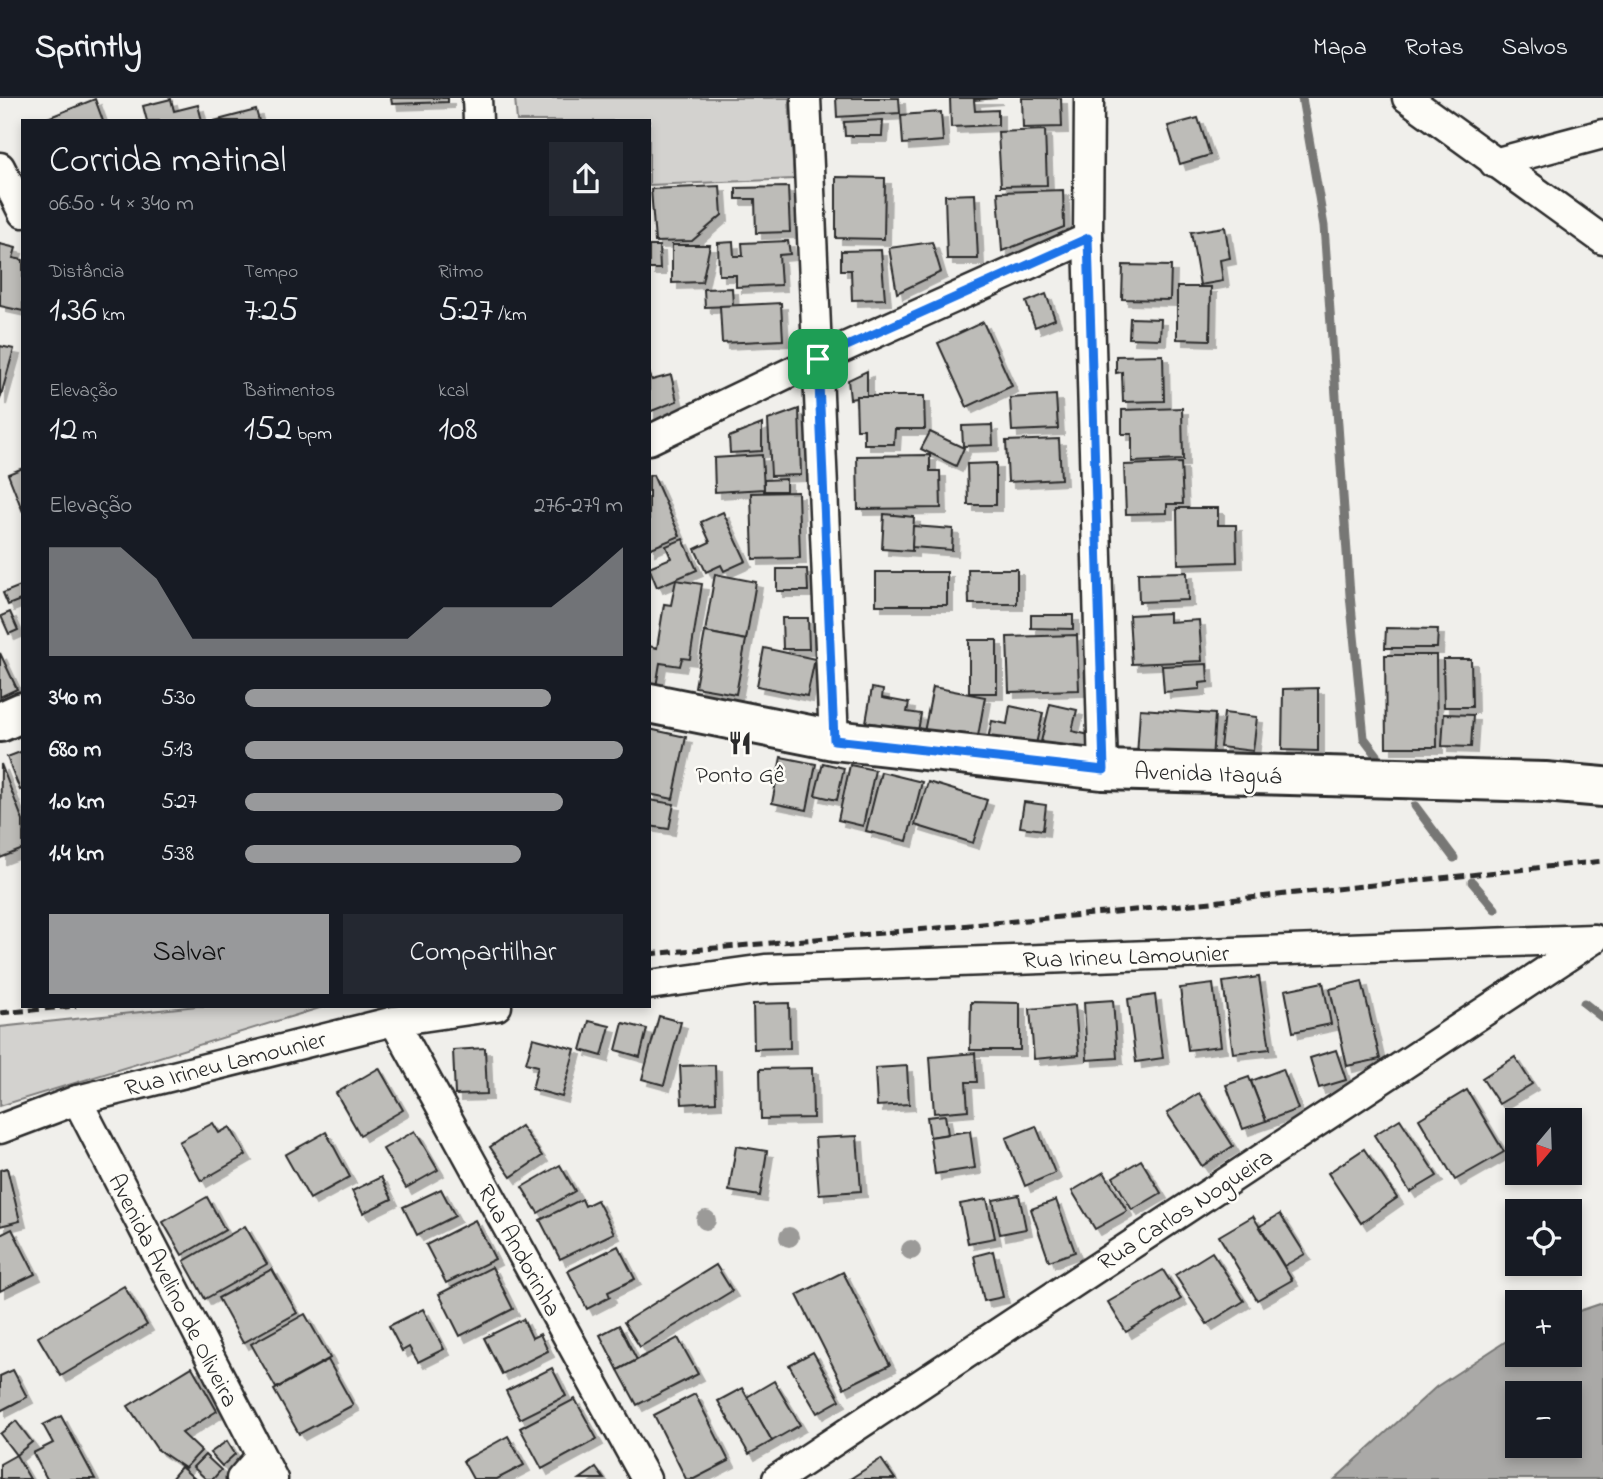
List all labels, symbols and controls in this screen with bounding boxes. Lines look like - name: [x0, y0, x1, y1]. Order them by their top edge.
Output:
- text: Sprintly: [35, 24, 142, 72]
- text: Mapa: [1313, 31, 1367, 66]
- text: Rotas: [1405, 31, 1464, 66]
- text: Salvos: [1502, 31, 1568, 66]
- text: Corrida matinal: [49, 134, 287, 190]
- button: share: [549, 142, 623, 216]
- text: 06:50 · 4 × 340 m: [49, 188, 194, 221]
- text: Distância: [49, 259, 124, 286]
- text: Tempo: [244, 259, 298, 286]
- text: Ritmo: [438, 259, 483, 286]
- text: 1.36: [49, 286, 97, 337]
- text: 7:25: [244, 286, 298, 337]
- text: 5:27: [438, 286, 493, 337]
- text: km: [97, 302, 125, 329]
- text: /km: [493, 302, 527, 329]
- pin: [788, 329, 848, 389]
- icon: arrive: [799, 340, 837, 378]
- text: Elevação: [49, 378, 118, 405]
- text: Batimentos: [244, 378, 335, 405]
- text: kcal: [438, 378, 469, 405]
- text: 12: [49, 405, 78, 456]
- text: 152: [244, 405, 292, 456]
- text: 108: [438, 405, 478, 456]
- text: m: [78, 421, 97, 448]
- text: bpm: [292, 421, 332, 448]
- text: Elevação: [49, 490, 132, 523]
- text: 276–279 m: [534, 490, 623, 523]
- text: 340 m: [49, 682, 102, 715]
- text: 5:30: [161, 682, 196, 715]
- restaurant icon: Ponto Gê: [726, 729, 754, 757]
- text: 680 m: [49, 734, 101, 767]
- text: 5:13: [161, 734, 193, 767]
- street label: Avenida Itaguá: [1134, 755, 1282, 796]
- place label: Ponto Gê: [695, 759, 785, 794]
- text: 1.0 km: [49, 786, 105, 819]
- text: 5:27: [161, 786, 197, 819]
- text: 1.4 km: [49, 838, 104, 871]
- text: 5:38: [161, 838, 194, 871]
- button: Salvar: [49, 914, 329, 994]
- button: Compartilhar: [343, 914, 623, 994]
- street label: Rua Irineu Lamounier: [1022, 937, 1230, 980]
- street label: Rua Irineu Lamounier: [121, 1023, 331, 1107]
- north arrow: [1505, 1108, 1582, 1185]
- map controls: [1505, 1108, 1582, 1458]
- street label: Rua Carlos Nogueira: [1092, 1141, 1281, 1281]
- street label: Avenida Avelino de Oliveira: [98, 1168, 246, 1414]
- street label: Rua Andorinha: [467, 1179, 569, 1324]
- button: locate: [1505, 1199, 1582, 1276]
- button: +: [1505, 1290, 1582, 1367]
- button: −: [1505, 1381, 1582, 1458]

